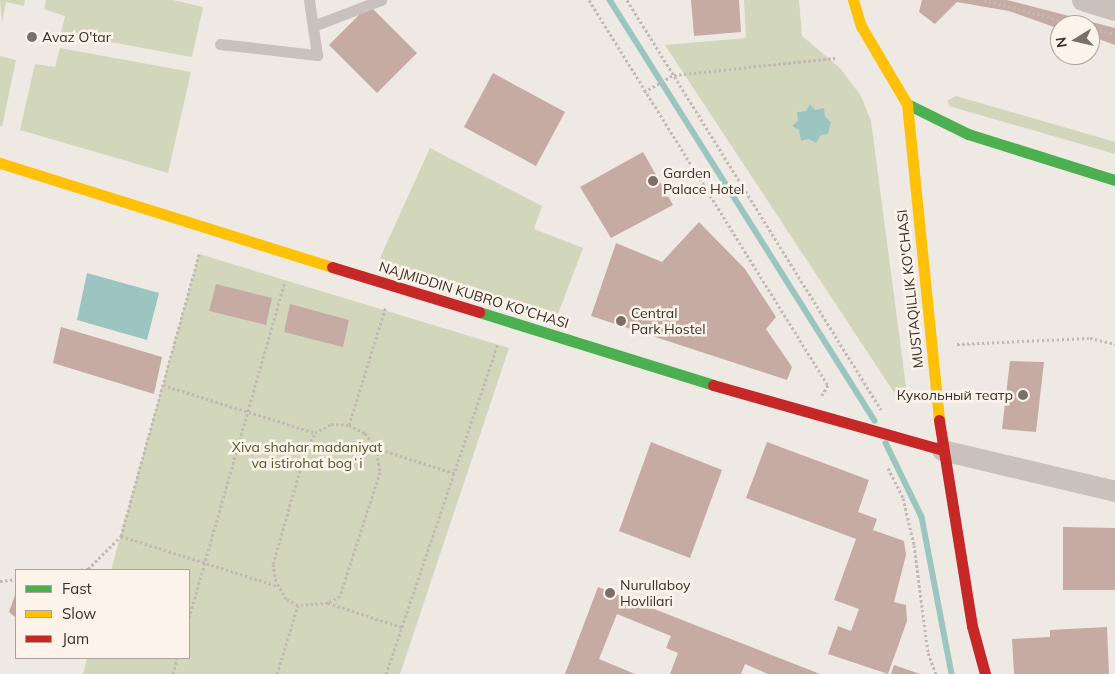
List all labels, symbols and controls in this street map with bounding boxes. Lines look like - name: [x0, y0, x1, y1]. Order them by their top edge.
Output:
- north arrow: [1050, 15, 1100, 65]
- place label: Avaz O'tar: [42, 29, 111, 45]
- marker: Avaz O'tar: [26, 31, 38, 43]
- text: N: [1051, 36, 1071, 49]
- place label: Garden Palace Hotel: [663, 165, 744, 198]
- marker: Garden Palace Hotel: [647, 175, 659, 187]
- street label: MUSTAQILLIK KO'CHASI: [893, 209, 927, 369]
- street label: NAJMIDDIN KUBRO KO'CHASI: [377, 258, 571, 332]
- place label: Central Park Hostel: [631, 305, 705, 338]
- marker: Central Park Hostel: [615, 315, 627, 327]
- place label: Кукольный театр: [897, 387, 1013, 403]
- marker: Кукольный театр: [1017, 389, 1029, 401]
- park label: Xiva shahar madaniyat va istirohat bogʻi: [232, 439, 382, 472]
- legend: [15, 569, 190, 659]
- place label: Nurullaboy Hovlilari: [620, 577, 690, 610]
- text: Fast: [62, 579, 92, 598]
- marker: Nurullaboy Hovlilari: [604, 587, 616, 599]
- text: Slow: [62, 604, 96, 623]
- text: Jam: [62, 629, 89, 648]

